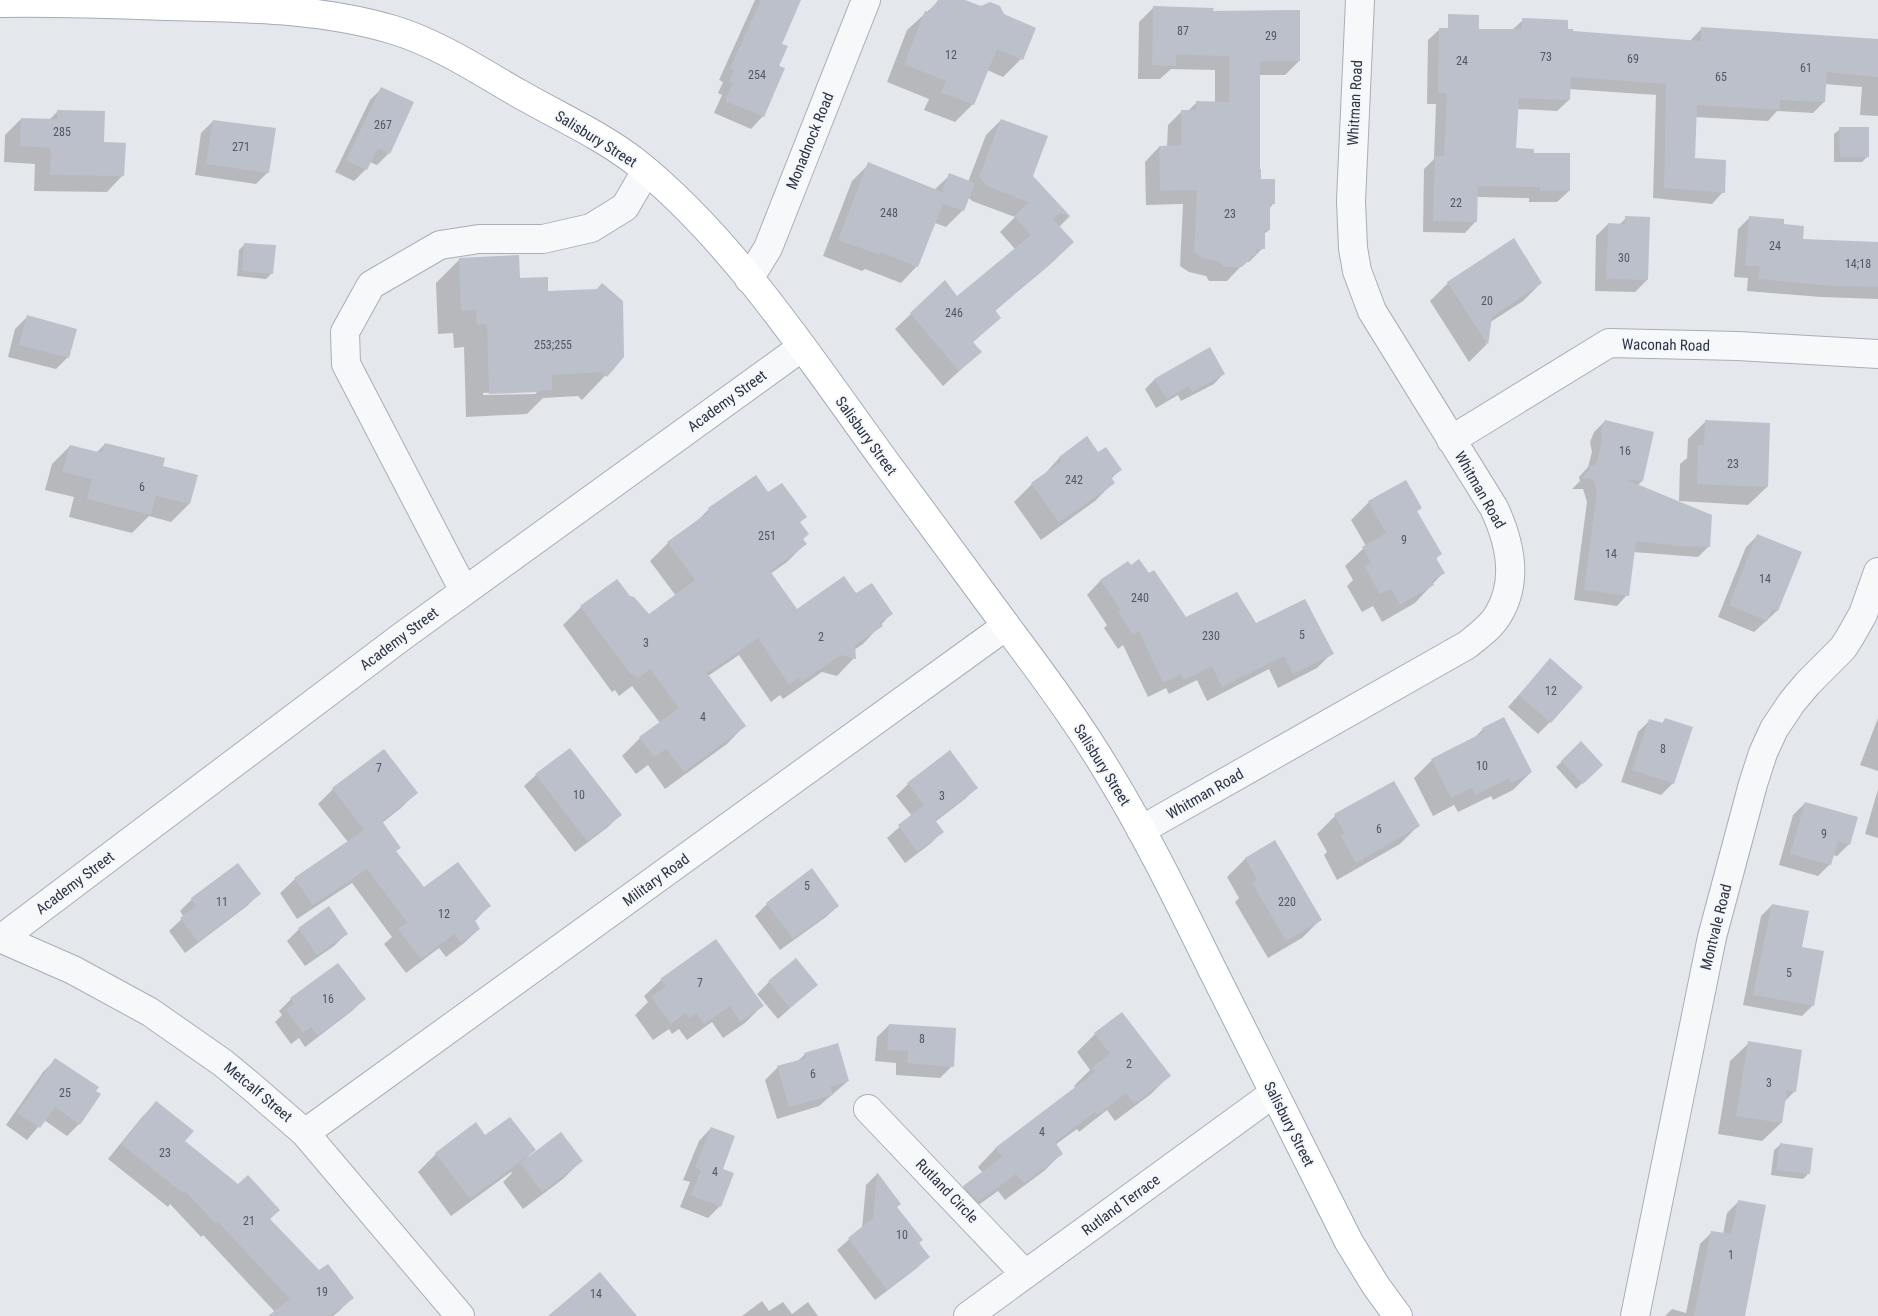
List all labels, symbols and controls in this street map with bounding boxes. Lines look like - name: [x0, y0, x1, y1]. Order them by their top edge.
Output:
- house number: 87: [1177, 24, 1189, 38]
- house number: 29: [1265, 29, 1277, 43]
- house number: 12: [945, 48, 957, 62]
- house number: 73: [1540, 50, 1552, 64]
- house number: 69: [1627, 52, 1639, 66]
- house number: 24: [1456, 54, 1468, 68]
- street label: Whitman Road: [1344, 60, 1366, 146]
- house number: 61: [1800, 61, 1812, 75]
- house number: 254: [748, 68, 766, 82]
- house number: 65: [1715, 70, 1727, 84]
- street label: Monadnock Road: [782, 90, 838, 192]
- street label: Salisbury Street: [552, 107, 640, 171]
- house number: 267: [374, 118, 392, 132]
- house number: 285: [53, 125, 71, 139]
- house number: 271: [232, 140, 250, 154]
- house number: 22: [1450, 196, 1462, 210]
- house number: 248: [880, 206, 898, 220]
- house number: 23: [1224, 207, 1236, 221]
- house number: 24: [1769, 239, 1781, 253]
- house number: 30: [1618, 251, 1630, 265]
- house number: 14;18: [1845, 257, 1871, 271]
- house number: 20: [1481, 294, 1493, 308]
- house number: 246: [945, 306, 963, 320]
- street label: Waconah Road: [1622, 335, 1710, 355]
- house number: 253;255: [534, 338, 572, 352]
- street label: Academy Street: [684, 366, 770, 436]
- street label: Salisbury Street: [831, 393, 901, 479]
- house number: 16: [1619, 444, 1631, 458]
- street label: Whitman Road: [1451, 448, 1509, 532]
- house number: 23: [1727, 457, 1739, 471]
- house number: 242: [1065, 473, 1083, 487]
- house number: 6: [139, 480, 145, 494]
- house number: 251: [758, 529, 776, 543]
- house number: 9: [1401, 533, 1407, 547]
- house number: 14: [1605, 547, 1617, 561]
- house number: 14: [1759, 572, 1771, 586]
- house number: 240: [1131, 591, 1149, 605]
- street label: Academy Street: [356, 604, 442, 674]
- house number: 5: [1299, 628, 1305, 642]
- house number: 230: [1202, 629, 1220, 643]
- house number: 2: [818, 630, 824, 644]
- house number: 3: [643, 636, 649, 650]
- house number: 12: [1545, 684, 1557, 698]
- house number: 4: [700, 710, 706, 724]
- street label: Salisbury Street: [1070, 721, 1134, 809]
- house number: 8: [1660, 742, 1666, 756]
- house number: 10: [1476, 759, 1488, 773]
- house number: 7: [376, 761, 382, 775]
- street label: Whitman Road: [1163, 765, 1247, 823]
- house number: 10: [573, 788, 585, 802]
- house number: 3: [939, 789, 945, 803]
- house number: 6: [1376, 822, 1382, 836]
- house number: 9: [1821, 827, 1827, 841]
- street label: Academy Street: [32, 848, 118, 918]
- street label: Military Road: [619, 850, 693, 910]
- house number: 5: [804, 879, 810, 893]
- street label: Montvale Road: [1697, 882, 1735, 972]
- house number: 11: [216, 895, 228, 909]
- house number: 220: [1278, 895, 1296, 909]
- house number: 12: [438, 907, 450, 921]
- house number: 5: [1786, 966, 1792, 980]
- house number: 7: [697, 976, 703, 990]
- house number: 16: [322, 992, 334, 1006]
- house number: 8: [919, 1032, 925, 1046]
- house number: 2: [1126, 1057, 1132, 1071]
- street label: Metcalf Street: [220, 1058, 296, 1126]
- house number: 6: [810, 1067, 816, 1081]
- house number: 3: [1766, 1076, 1772, 1090]
- street label: Salisbury Street: [1260, 1079, 1318, 1169]
- house number: 25: [59, 1086, 71, 1100]
- house number: 4: [1039, 1125, 1045, 1139]
- house number: 23: [159, 1146, 171, 1160]
- street label: Rutland Circle: [912, 1155, 982, 1227]
- house number: 4: [712, 1165, 718, 1179]
- street label: Rutland Terrace: [1078, 1171, 1164, 1239]
- house number: 21: [243, 1214, 255, 1228]
- house number: 10: [896, 1228, 908, 1242]
- house number: 1: [1728, 1248, 1734, 1262]
- house number: 19: [316, 1285, 328, 1299]
- house number: 14: [590, 1287, 602, 1301]

